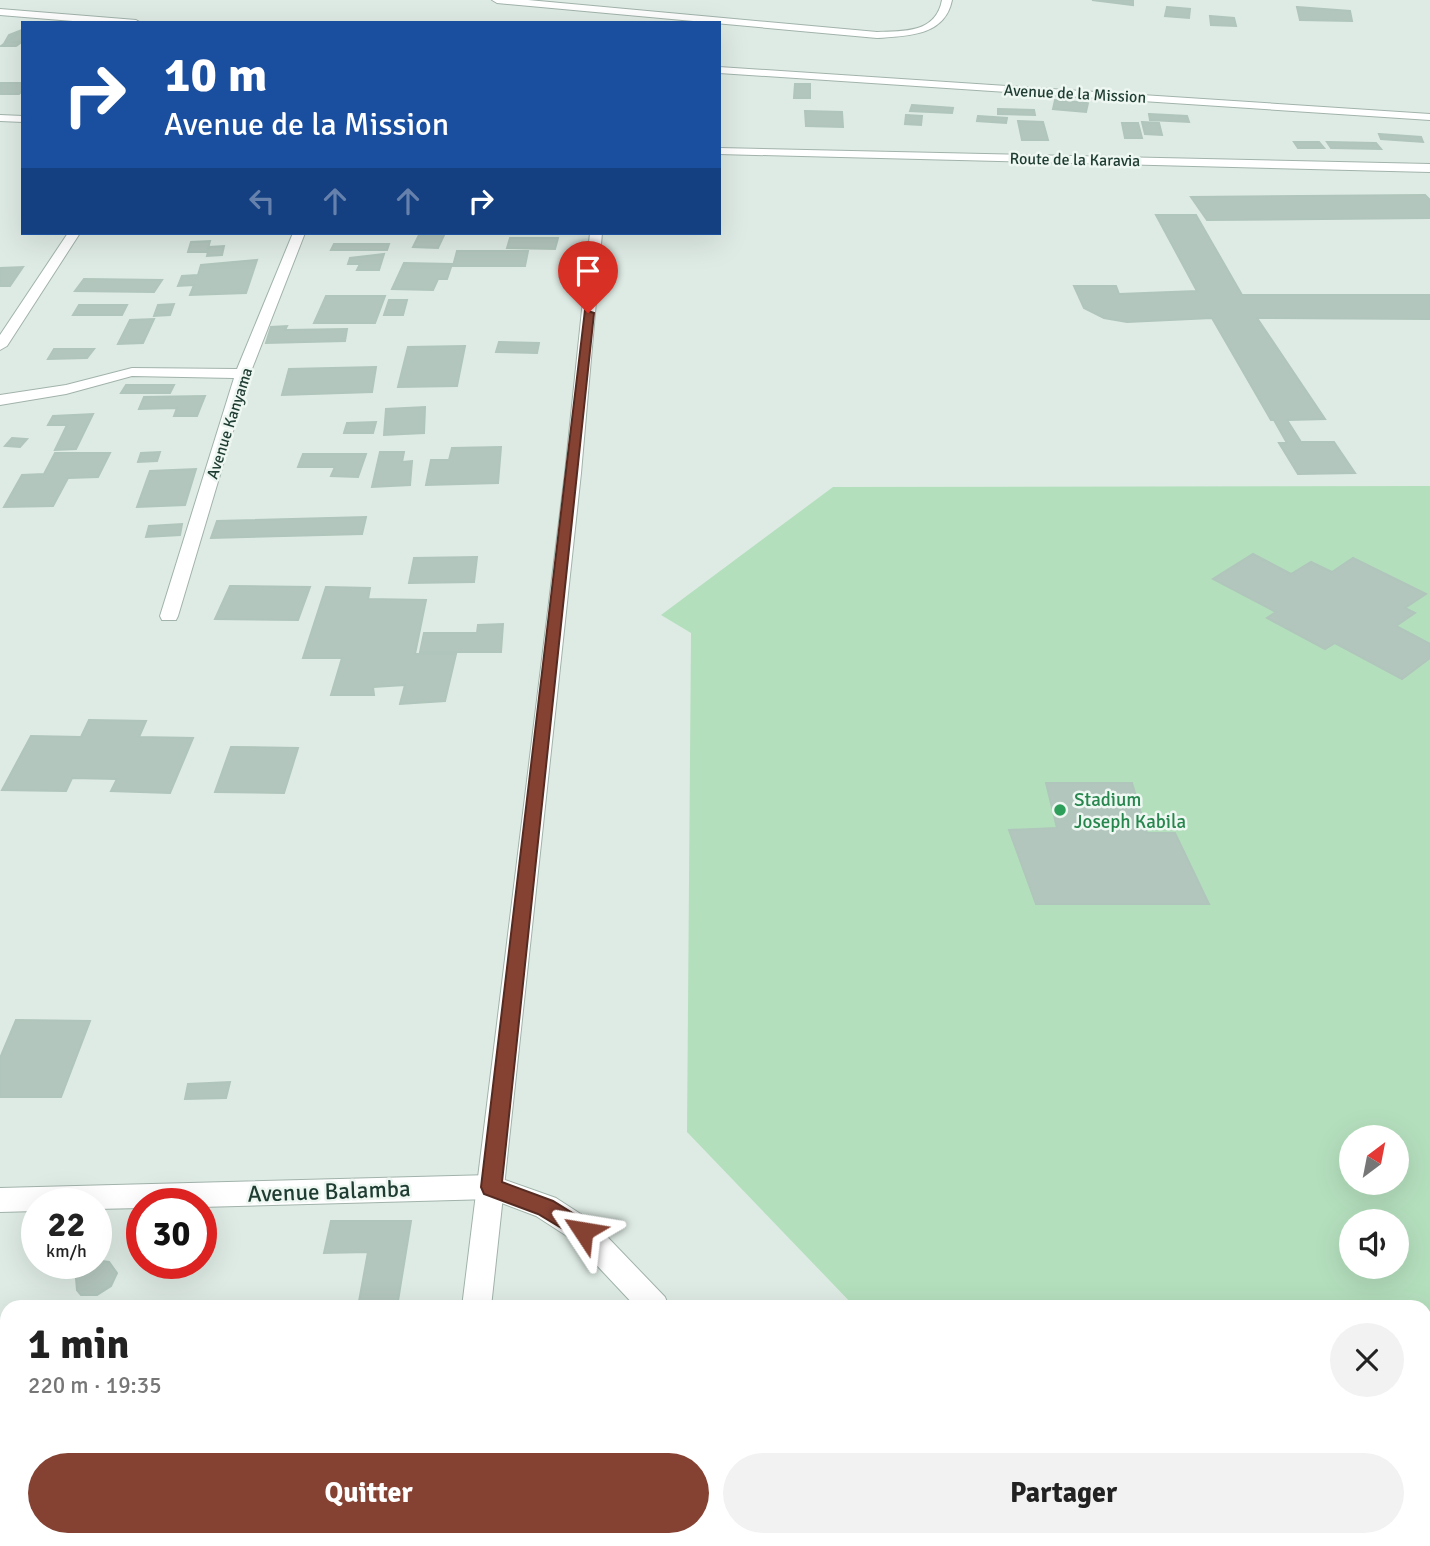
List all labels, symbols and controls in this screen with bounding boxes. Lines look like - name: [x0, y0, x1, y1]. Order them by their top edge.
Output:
- text: 10 m: [164, 45, 267, 105]
- icon: right: [49, 49, 140, 140]
- street label: Avenue de la Mission: [1003, 80, 1147, 108]
- text: Avenue de la Mission: [164, 105, 449, 144]
- street label: Route de la Karavia: [1010, 149, 1140, 171]
- icon: left: [243, 182, 281, 220]
- icon: ahead: [316, 182, 354, 220]
- icon: ahead: [389, 182, 427, 220]
- icon: right: [462, 182, 500, 220]
- pin: [558, 241, 618, 313]
- icon: arrive: [569, 252, 607, 290]
- street label: Avenue Kanyama: [203, 365, 257, 482]
- place label: Stadium Joseph Kabila: [1074, 788, 1186, 834]
- marker: Stadium Joseph Kabila: [1052, 802, 1068, 818]
- north arrow: [1339, 1125, 1409, 1195]
- map controls: [1339, 1125, 1409, 1279]
- street label: Avenue Balamba: [247, 1174, 411, 1209]
- speed limit sign: 30: [126, 1188, 217, 1279]
- position arrow: [546, 1194, 620, 1268]
- text: 22: [48, 1203, 85, 1246]
- button: sound: [1339, 1209, 1409, 1279]
- text: km/h: [46, 1240, 87, 1262]
- text: 1 min: [28, 1319, 129, 1370]
- button: close: [1330, 1323, 1404, 1397]
- text: 220 m · 19:35: [28, 1371, 162, 1400]
- button: Quitter: [28, 1453, 709, 1533]
- button: Partager: [723, 1453, 1404, 1533]

